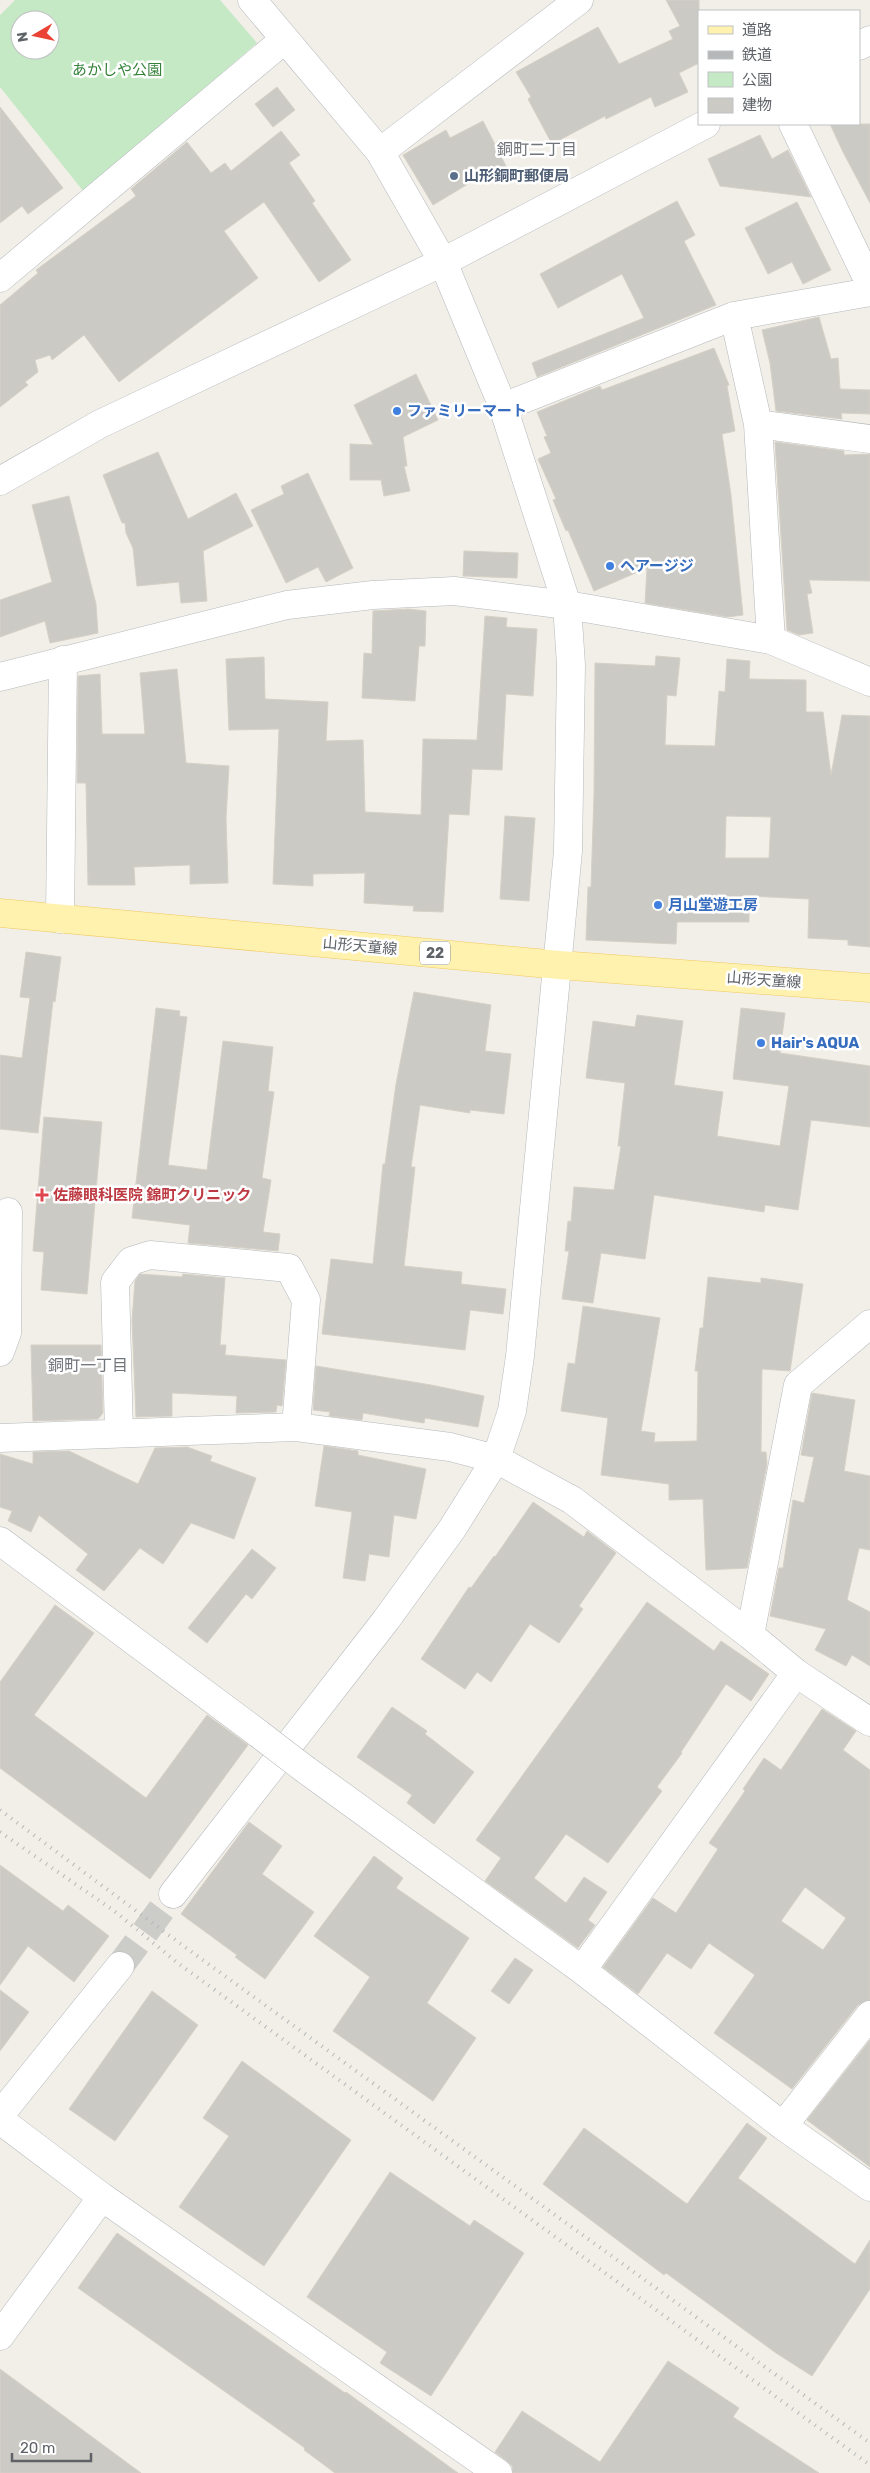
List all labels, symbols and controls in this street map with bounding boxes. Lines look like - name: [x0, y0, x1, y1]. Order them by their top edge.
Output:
- north arrow: [10, 10, 60, 60]
- legend: [698, 10, 860, 125]
- text: 道路: [742, 21, 772, 39]
- text: N: [13, 31, 32, 43]
- text: 鉄道: [742, 46, 772, 64]
- park label: あかしや公園: [72, 61, 162, 79]
- text: 公園: [742, 71, 772, 89]
- text: 建物: [742, 96, 772, 114]
- district label: 銅町二丁目: [497, 140, 577, 159]
- place label: 山形銅町郵便局: [464, 167, 569, 185]
- marker: 山形銅町郵便局: [448, 170, 460, 182]
- place label: ファミリーマート: [407, 402, 527, 420]
- marker: ファミリーマート: [391, 405, 403, 417]
- place label: ヘアージジ: [620, 557, 694, 575]
- marker: ヘアージジ: [604, 560, 616, 572]
- place label: 月山堂遊工房: [668, 896, 758, 914]
- marker: 月山堂遊工房: [652, 899, 664, 911]
- street label: 山形天童線: [322, 934, 398, 958]
- road number: 22: [420, 941, 450, 964]
- street label: 山形天童線: [726, 968, 802, 992]
- place label: Hair's AQUA: [771, 1034, 859, 1052]
- marker: Hair's AQUA: [755, 1037, 767, 1049]
- place label: 佐藤眼科医院 錦町クリニック: [53, 1186, 251, 1204]
- marker: 佐藤眼科医院 錦町クリニック: [35, 1188, 49, 1202]
- district label: 銅町一丁目: [48, 1356, 128, 1375]
- scale bar: [12, 2430, 91, 2462]
- text: 20 m: [20, 2439, 55, 2457]

